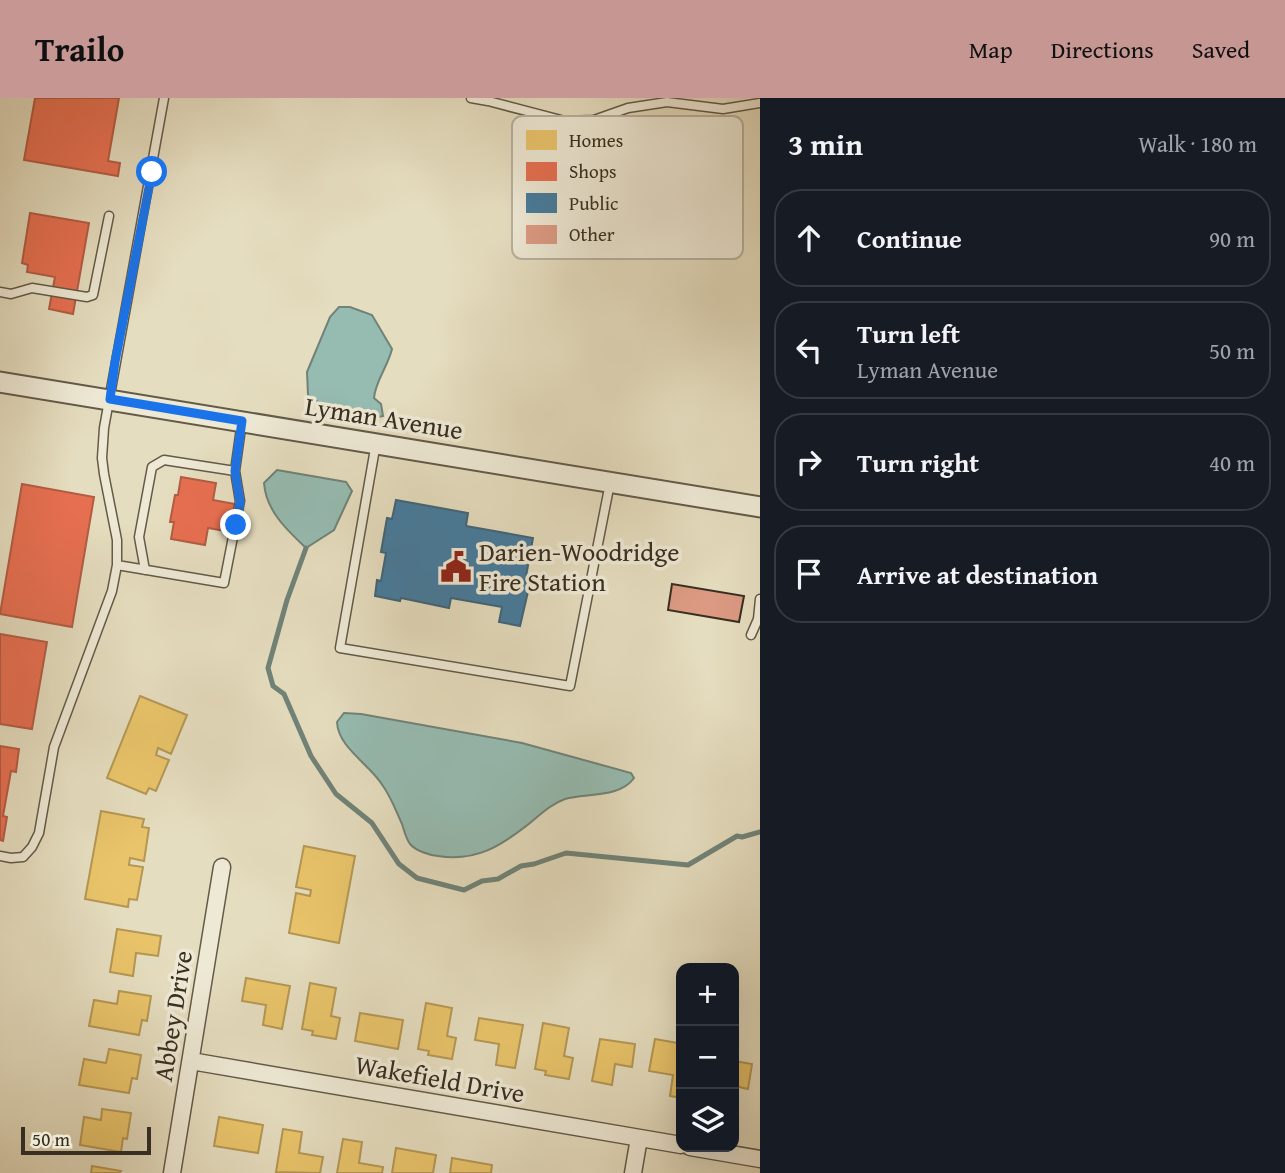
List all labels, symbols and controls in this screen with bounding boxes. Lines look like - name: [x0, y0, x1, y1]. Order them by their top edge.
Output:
- text: Trailo: [35, 25, 124, 73]
- text: Map: [969, 32, 1013, 67]
- text: Directions: [1051, 32, 1154, 67]
- text: Saved: [1192, 32, 1250, 67]
- legend: [512, 116, 743, 259]
- text: 3 min: [788, 122, 863, 166]
- text: Homes: [569, 126, 623, 154]
- text: Walk · 180 m: [1138, 127, 1257, 160]
- route start: [136, 156, 167, 187]
- text: Shops: [569, 157, 616, 185]
- text: Public: [569, 189, 618, 217]
- icon: ahead: [790, 219, 828, 257]
- text: Continue: [857, 219, 962, 258]
- text: Other: [569, 220, 615, 248]
- text: 90 m: [1209, 222, 1255, 255]
- text: Turn left: [857, 314, 960, 353]
- icon: left: [790, 331, 828, 369]
- text: 50 m: [1209, 334, 1255, 367]
- text: Lyman Avenue: [857, 353, 998, 386]
- street label: Lyman Avenue: [302, 386, 466, 449]
- icon: right: [790, 443, 828, 481]
- text: Turn right: [857, 443, 979, 482]
- text: 40 m: [1209, 446, 1255, 479]
- route end: [220, 509, 251, 540]
- place label: Darien-Woodridge Fire Station: [479, 532, 679, 601]
- public building icon: Darien-Woodridge Fire Station: [439, 550, 473, 584]
- icon: arrive: [790, 555, 828, 593]
- text: Arrive at destination: [857, 555, 1098, 594]
- street label: Abbey Drive: [143, 948, 202, 1084]
- map controls: [676, 963, 739, 1152]
- button: +: [676, 963, 739, 1026]
- button: −: [676, 1026, 739, 1089]
- street label: Wakefield Drive: [352, 1044, 528, 1113]
- button: layers: [676, 1089, 739, 1152]
- scale bar: [21, 1124, 150, 1156]
- text: 50 m: [32, 1125, 70, 1153]

